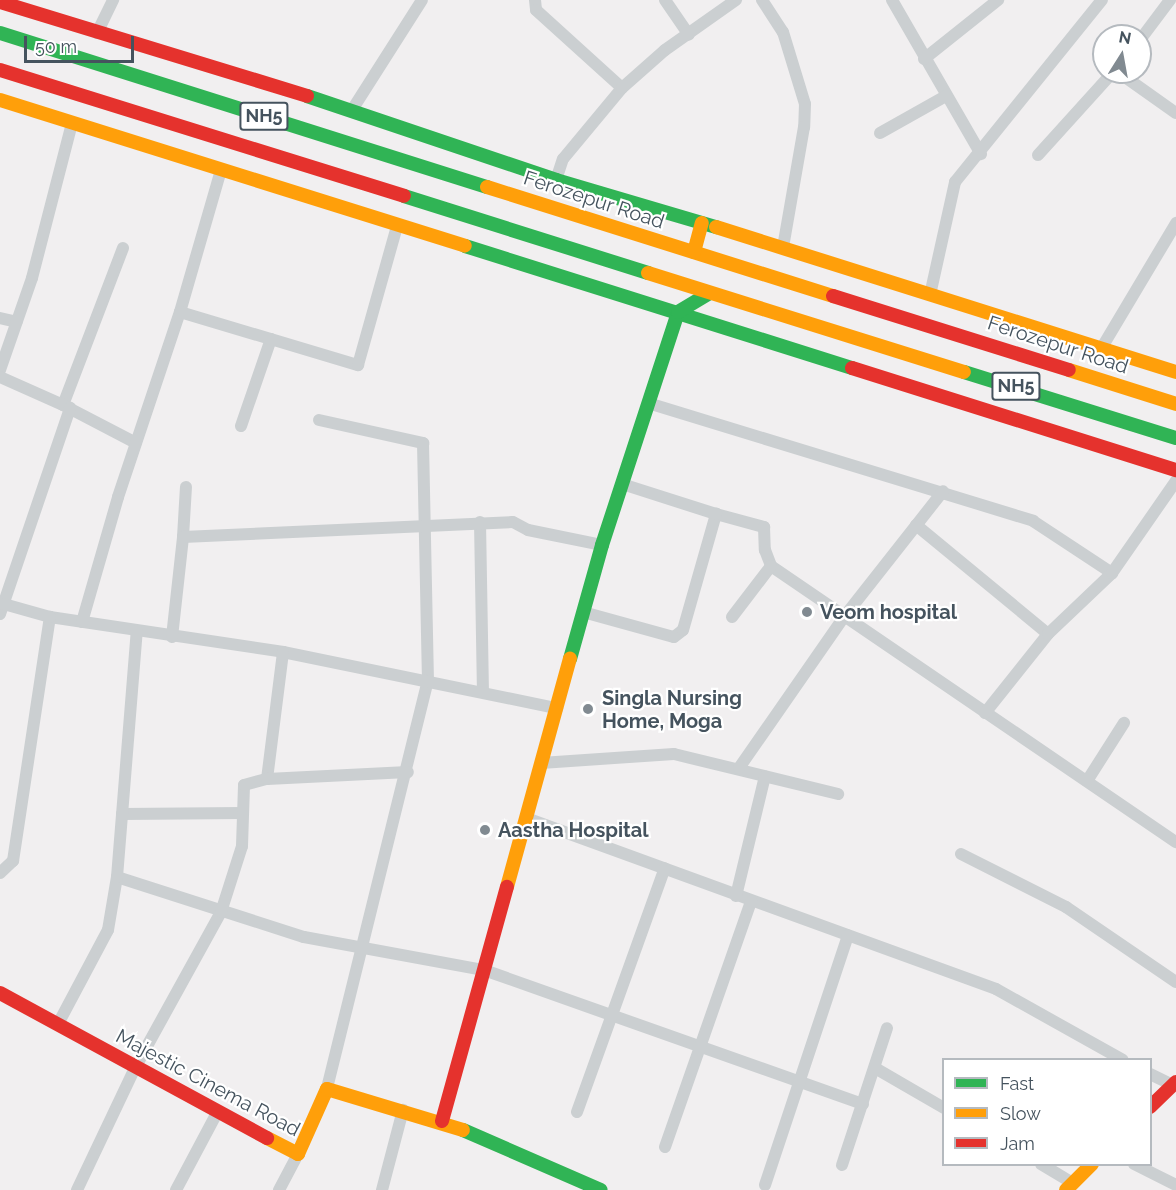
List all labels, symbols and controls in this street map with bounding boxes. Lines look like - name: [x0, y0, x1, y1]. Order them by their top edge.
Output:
- scale bar: [27, 24, 136, 62]
- north arrow: [1092, 24, 1152, 84]
- text: N: [1117, 27, 1133, 48]
- text: 50 m: [35, 36, 77, 57]
- road number: NH5: [238, 101, 290, 131]
- street label: Ferozepur Road: [520, 166, 668, 234]
- street label: Ferozepur Road: [984, 311, 1132, 379]
- road number: NH5: [990, 371, 1042, 401]
- place label: Veom hospital: [820, 600, 957, 624]
- marker: Veom hospital: [798, 603, 816, 621]
- place label: Singla Nursing Home, Moga: [602, 686, 742, 733]
- marker: Singla Nursing Home, Moga: [579, 700, 597, 718]
- place label: Aastha Hospital: [498, 818, 649, 842]
- marker: Aastha Hospital: [476, 821, 494, 839]
- street label: Majestic Cinema Road: [112, 1024, 304, 1142]
- legend: [942, 1058, 1152, 1166]
- text: Fast: [1000, 1073, 1034, 1094]
- text: Slow: [1000, 1103, 1041, 1124]
- text: Jam: [1000, 1133, 1035, 1154]

